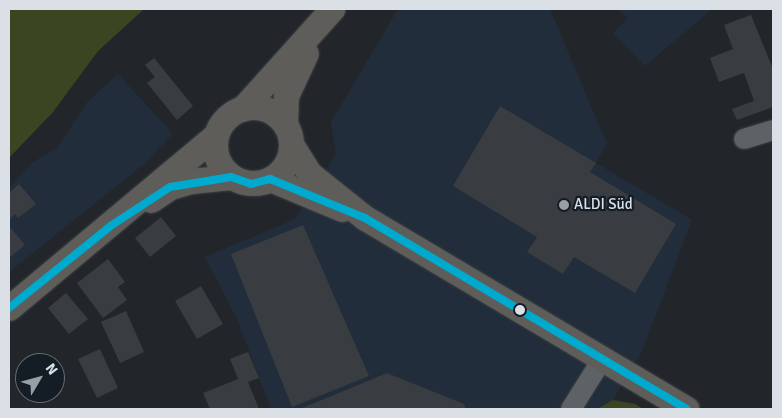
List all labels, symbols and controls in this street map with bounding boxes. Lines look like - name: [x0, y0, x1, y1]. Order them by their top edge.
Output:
- place label: ALDI Süd: [574, 196, 633, 214]
- marker: ALDI Süd: [558, 199, 570, 211]
- unlabelled marker: [515, 305, 525, 315]
- north arrow: [15, 353, 65, 403]
- text: N: [42, 360, 61, 378]

